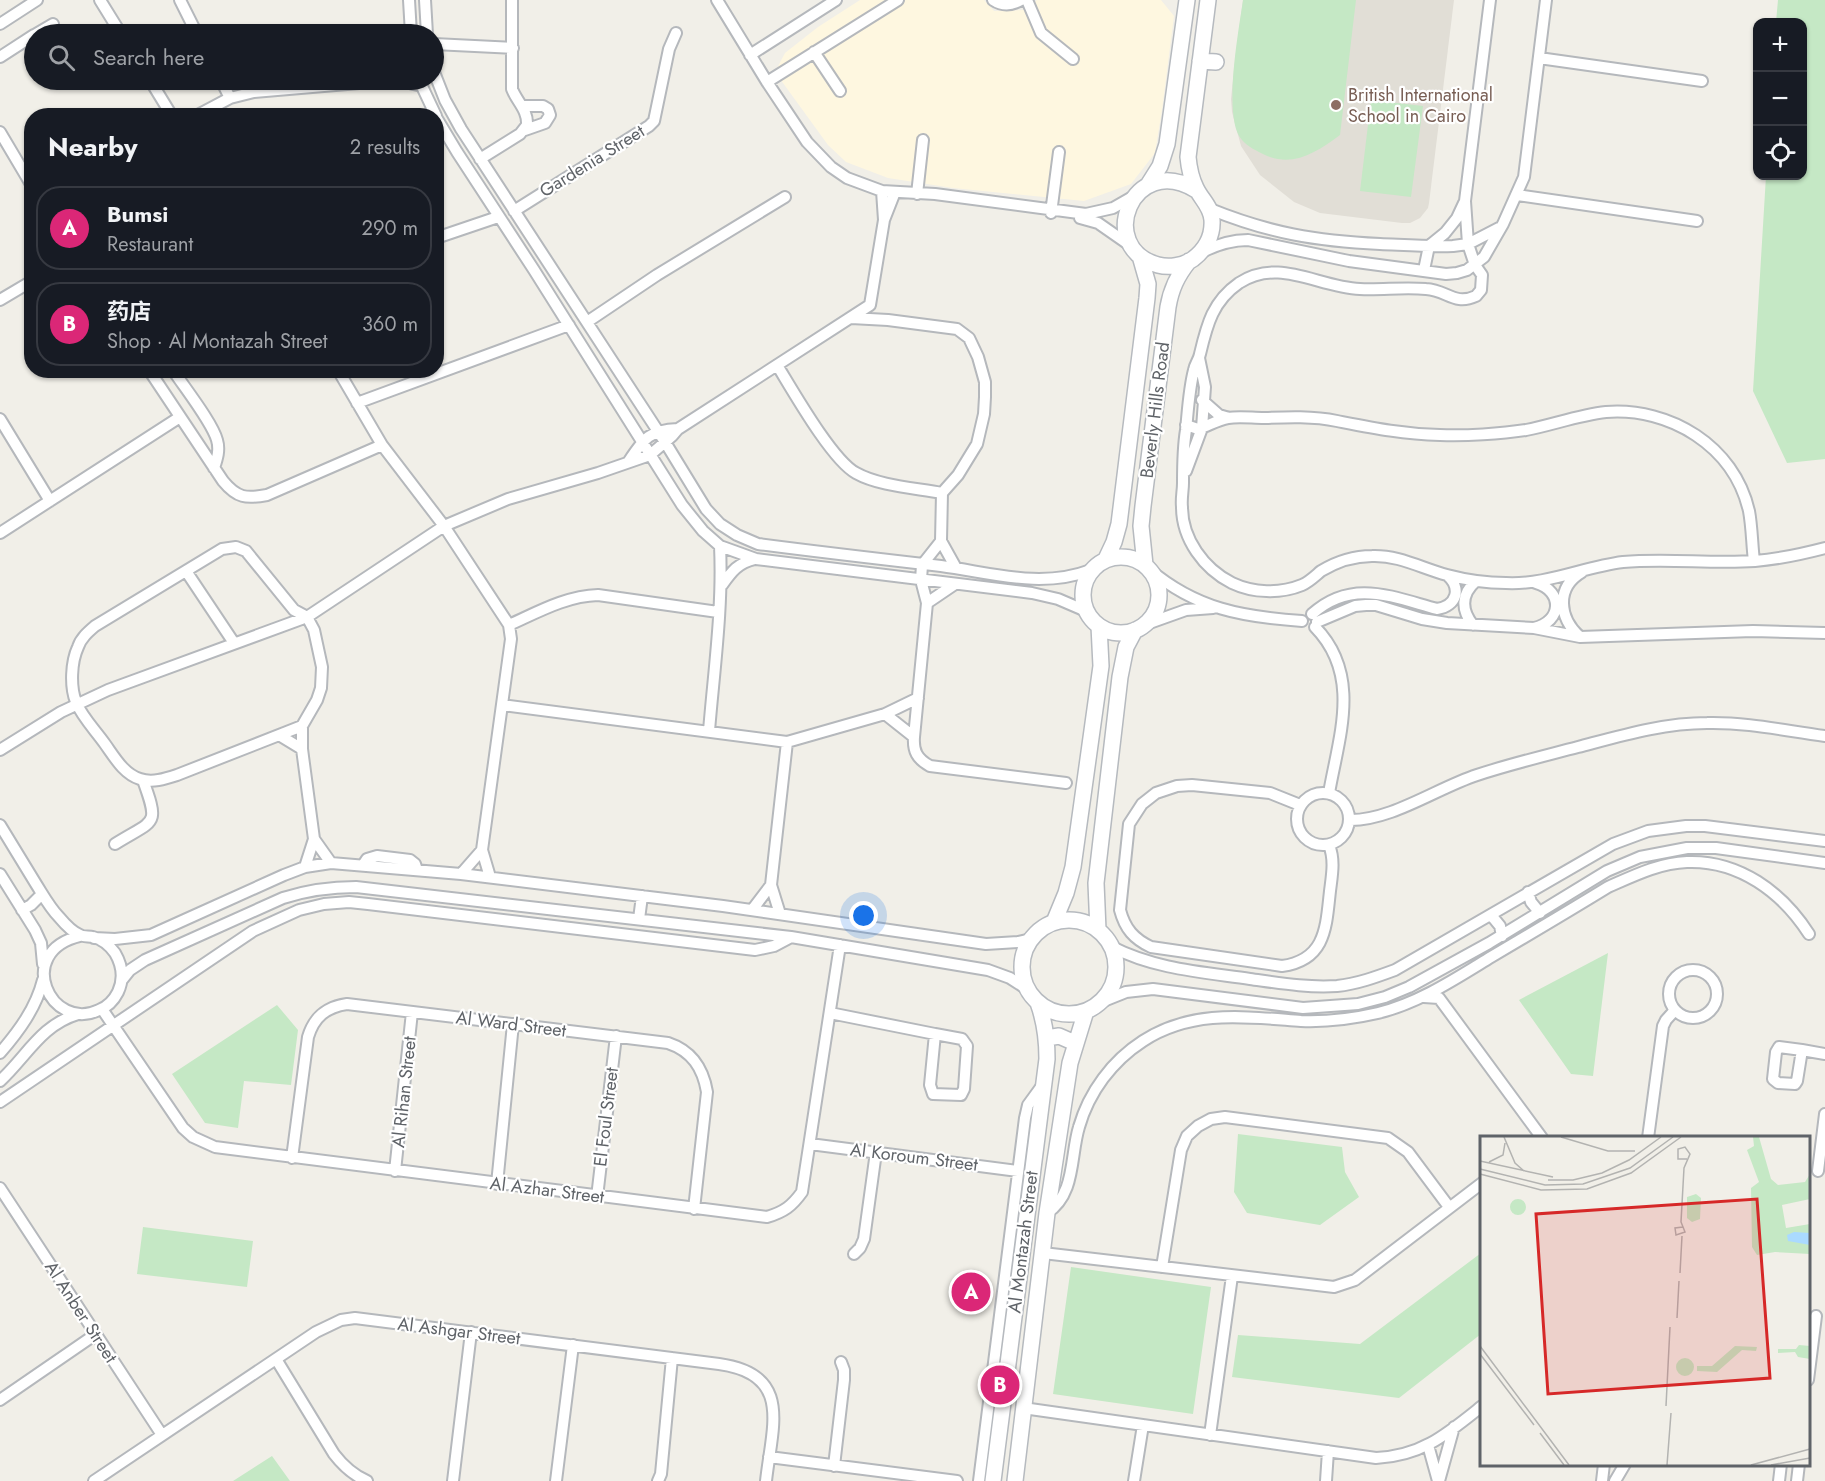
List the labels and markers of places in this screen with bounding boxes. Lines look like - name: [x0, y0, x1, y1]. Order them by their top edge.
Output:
- place label: British International School in Cairo: [1348, 82, 1493, 129]
- marker: British International School in Cairo: [1329, 98, 1343, 112]
- pin: A: [952, 1270, 990, 1314]
- pin: B: [980, 1362, 1020, 1408]

